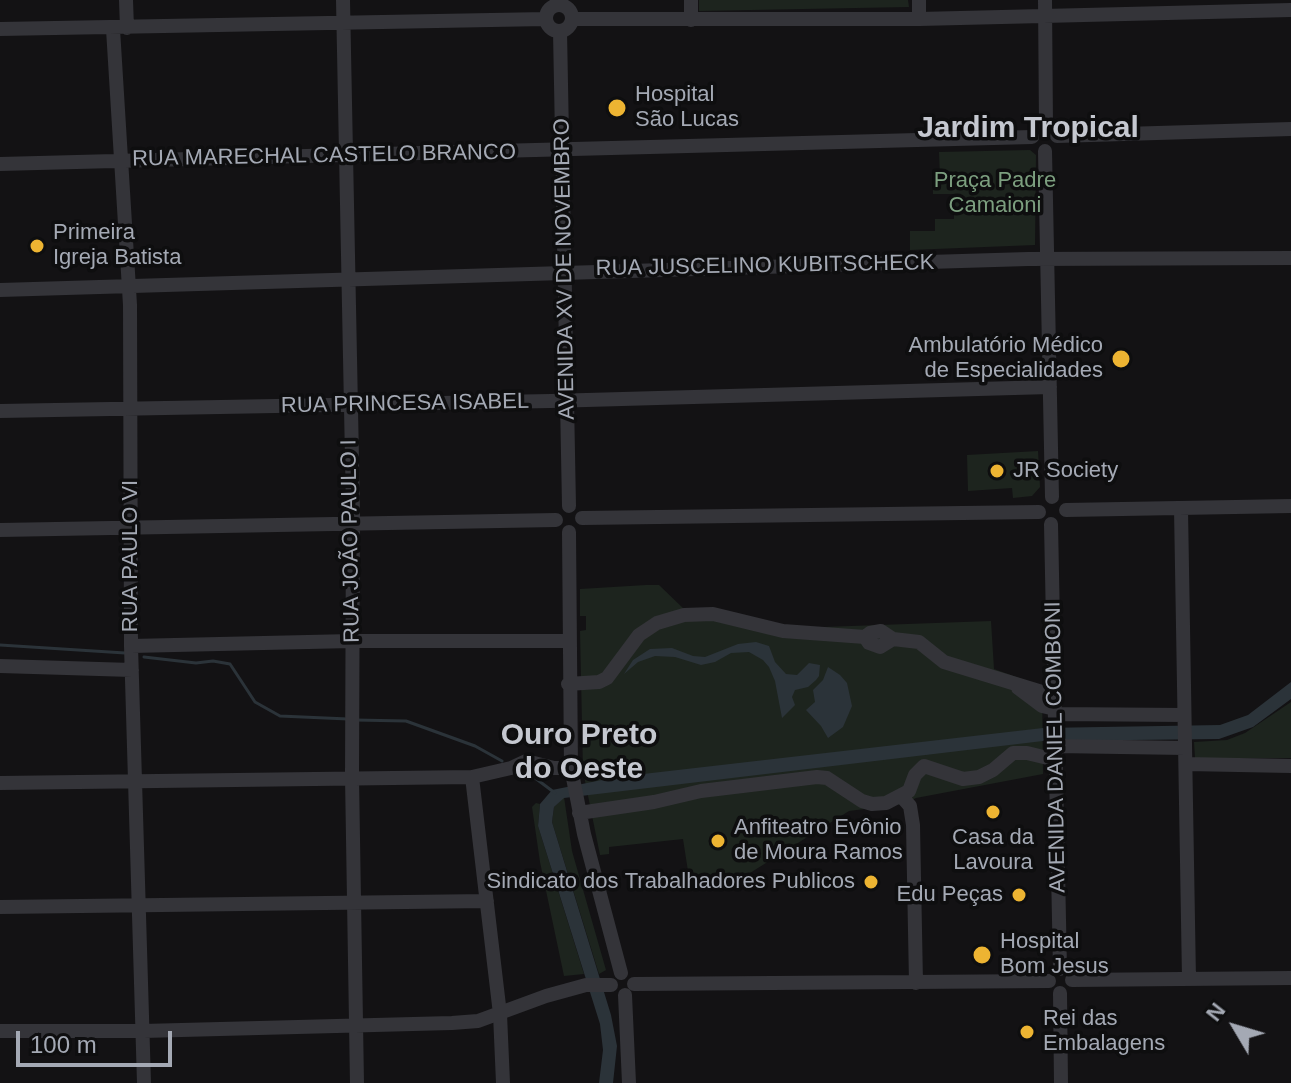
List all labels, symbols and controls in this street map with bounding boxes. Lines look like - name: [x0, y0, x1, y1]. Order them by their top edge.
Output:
- place label: Hospital São Lucas: [635, 82, 739, 134]
- marker: Hospital São Lucas: [606, 97, 628, 119]
- district label: Jardim Tropical: [917, 111, 1139, 147]
- street label: AVENIDA XV DE NOVEMBRO: [549, 118, 581, 420]
- street label: RUA MARECHAL CASTELO BRANCO: [132, 139, 516, 173]
- park label: Praça Padre Camaioni: [934, 168, 1056, 220]
- place label: Primeira Igreja Batista: [53, 220, 181, 272]
- marker: Primeira Igreja Batista: [28, 237, 46, 255]
- street label: RUA JUSCELINO KUBITSCHECK: [595, 250, 935, 282]
- place label: Ambulatório Médico de Especialidades: [909, 333, 1103, 384]
- marker: Ambulatório Médico de Especialidades: [1110, 348, 1132, 370]
- street label: RUA PRINCESA ISABEL: [281, 389, 529, 419]
- street label: RUA JOÃO PAULO I: [336, 439, 366, 643]
- place label: JR Society: [1013, 458, 1118, 484]
- marker: JR Society: [988, 462, 1006, 480]
- street label: RUA PAULO VI: [118, 480, 144, 632]
- street label: AVENIDA DANIEL COMBONI: [1040, 601, 1072, 893]
- district label: Ouro Preto do Oeste: [501, 718, 657, 788]
- marker: Casa da Lavoura: [984, 803, 1002, 821]
- place label: Anfiteatro Evônio de Moura Ramos: [734, 815, 903, 866]
- place label: Casa da Lavoura: [952, 825, 1034, 876]
- marker: Anfiteatro Evônio de Moura Ramos: [709, 832, 727, 850]
- place label: Sindicato dos Trabalhadores Publicos: [486, 869, 855, 895]
- marker: Sindicato dos Trabalhadores Publicos: [862, 873, 880, 891]
- place label: Edu Peças: [897, 882, 1003, 908]
- marker: Edu Peças: [1010, 886, 1028, 904]
- place label: Hospital Bom Jesus: [1000, 929, 1109, 980]
- marker: Hospital Bom Jesus: [971, 944, 993, 966]
- north arrow: [1195, 987, 1275, 1067]
- text: N: [1201, 998, 1230, 1026]
- place label: Rei das Embalagens: [1043, 1006, 1165, 1058]
- scale bar: [20, 1015, 176, 1065]
- marker: Rei das Embalagens: [1018, 1023, 1036, 1041]
- text: 100 m: [30, 1031, 97, 1058]

